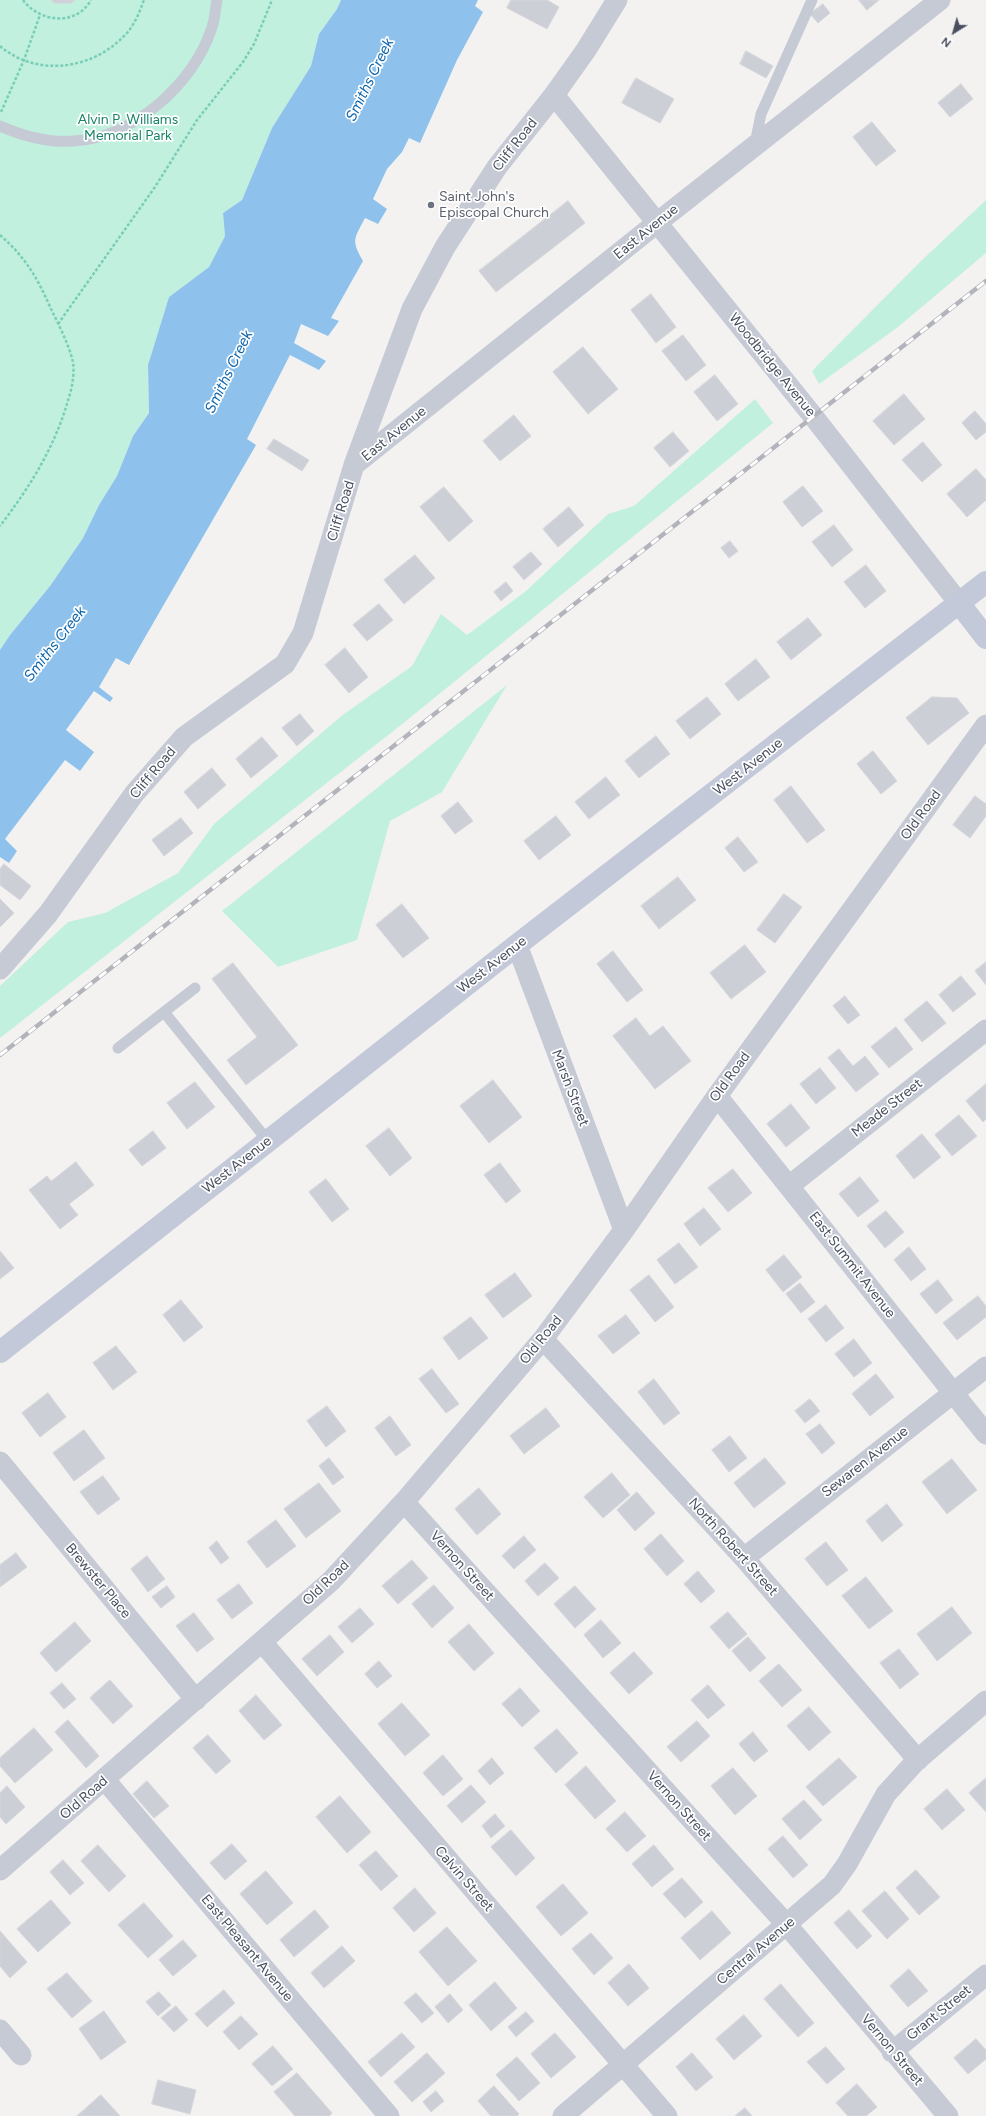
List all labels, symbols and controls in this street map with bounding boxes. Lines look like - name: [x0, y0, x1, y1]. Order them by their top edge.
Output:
- north arrow: [934, 12, 974, 52]
- text: N: [939, 34, 954, 50]
- water label: Smiths Creek: [342, 36, 398, 124]
- park label: Alvin P. Williams Memorial Park: [78, 112, 178, 144]
- street label: Cliff Road: [489, 115, 541, 175]
- place label: Saint John's Episcopal Church: [439, 189, 549, 222]
- marker: Saint John's Episcopal Church: [426, 200, 436, 210]
- street label: East Avenue: [610, 201, 682, 263]
- street label: Woodbridge Avenue: [725, 310, 819, 420]
- water label: Smiths Creek: [201, 328, 257, 416]
- street label: East Avenue: [358, 403, 430, 465]
- street label: Cliff Road: [324, 479, 358, 543]
- water label: Smiths Creek: [20, 603, 90, 685]
- street label: West Avenue: [710, 735, 786, 799]
- street label: Cliff Road: [126, 744, 180, 802]
- street label: Old Road: [897, 787, 945, 843]
- street label: West Avenue: [454, 933, 530, 997]
- street label: Marsh Street: [548, 1047, 592, 1129]
- street label: Old Road: [706, 1049, 754, 1105]
- street label: Meade Street: [848, 1075, 926, 1141]
- street label: West Avenue: [199, 1133, 275, 1197]
- street label: East Summit Avenue: [805, 1208, 899, 1322]
- street label: Old Road: [516, 1312, 566, 1368]
- street label: Sewaren Avenue: [818, 1423, 912, 1501]
- street label: North Robert Street: [685, 1495, 781, 1599]
- street label: Vernon Street: [426, 1528, 498, 1604]
- street label: Brewster Place: [62, 1540, 134, 1622]
- street label: Old Road: [299, 1557, 353, 1609]
- street label: Vernon Street: [643, 1768, 715, 1844]
- street label: Old Road: [57, 1773, 111, 1823]
- street label: Calvin Street: [431, 1843, 497, 1915]
- street label: East Pleasant Avenue: [197, 1891, 297, 2005]
- street label: Central Avenue: [714, 1914, 798, 1988]
- street label: Grant Street: [903, 1982, 975, 2044]
- street label: Vernon Street: [857, 2011, 927, 2089]

